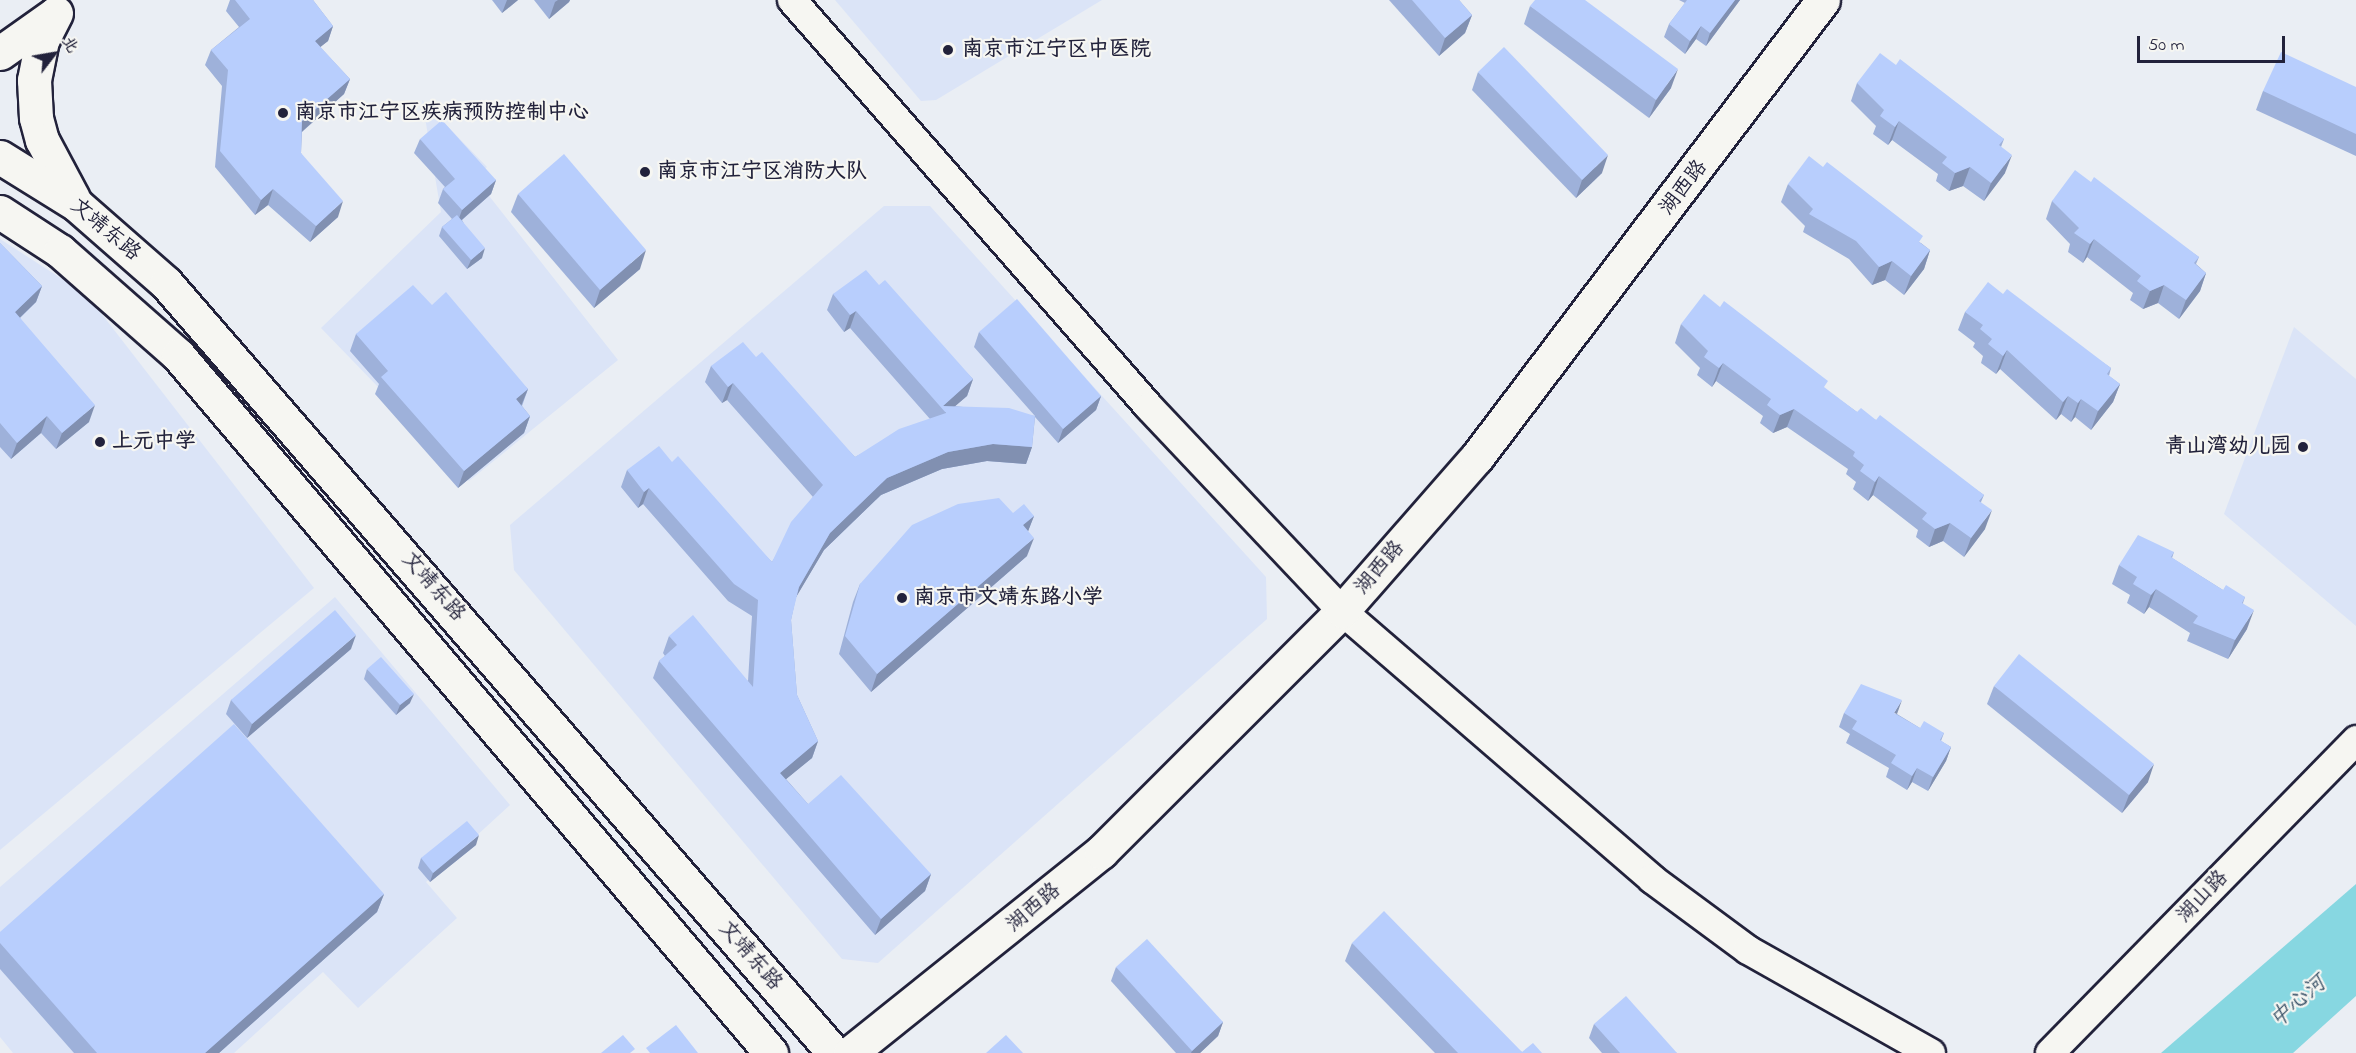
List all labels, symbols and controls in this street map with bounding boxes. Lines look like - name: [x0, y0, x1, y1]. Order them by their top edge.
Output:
- north arrow: [24, 24, 84, 84]
- scale bar: [2140, 24, 2288, 62]
- text: 北: [55, 32, 84, 58]
- text: 50 m: [2148, 33, 2185, 59]
- place label: 南京市江宁区中医院: [962, 37, 1151, 63]
- marker: 南京市江宁区中医院: [939, 41, 957, 59]
- place label: 南京市江宁区疾病预防控制中心: [295, 100, 589, 126]
- marker: 南京市江宁区疾病预防控制中心: [276, 106, 290, 120]
- street label: 湖西路: [1655, 155, 1713, 221]
- place label: 南京市江宁区消防大队: [657, 159, 867, 185]
- marker: 南京市江宁区消防大队: [638, 165, 652, 179]
- street label: 文靖东路: [65, 193, 145, 267]
- place label: 上元中学: [112, 429, 196, 455]
- place label: 青山湾幼儿园: [2165, 434, 2291, 460]
- marker: 上元中学: [93, 435, 107, 449]
- marker: 青山湾幼儿园: [2296, 440, 2310, 454]
- street label: 湖西路: [1350, 536, 1410, 600]
- street label: 文靖东路: [396, 547, 470, 627]
- place label: 南京市文靖东路小学: [914, 585, 1103, 611]
- marker: 南京市文靖东路小学: [895, 591, 909, 605]
- street label: 湖山路: [2172, 866, 2234, 928]
- street label: 湖西路: [1002, 878, 1066, 938]
- street label: 文靖东路: [713, 916, 787, 996]
- water label: 中心河: [2265, 971, 2333, 1035]

